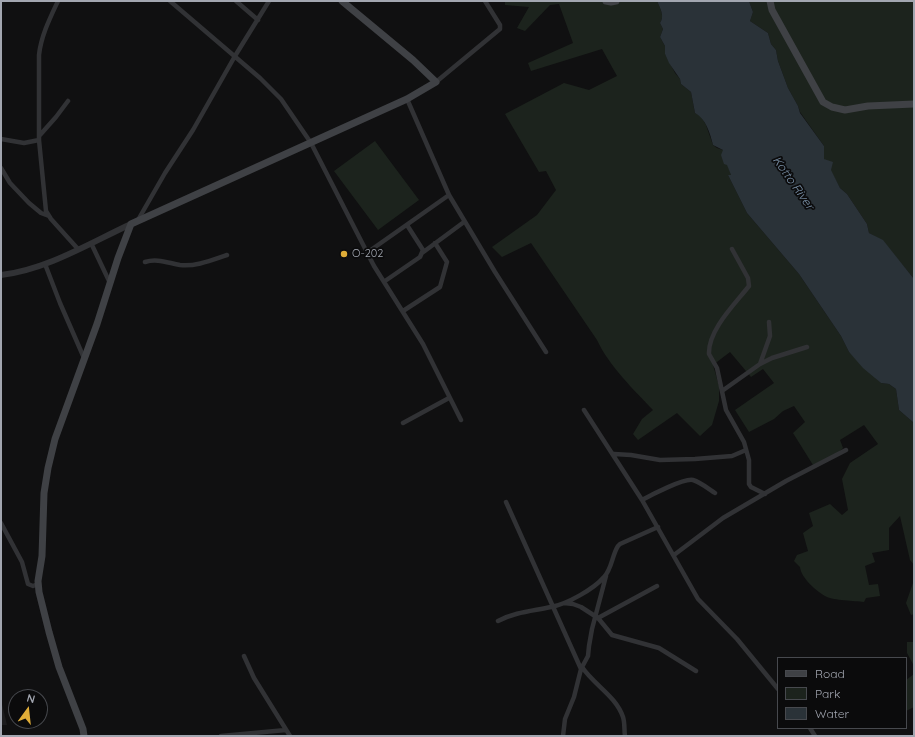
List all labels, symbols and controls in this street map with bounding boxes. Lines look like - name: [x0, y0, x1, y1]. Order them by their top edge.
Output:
- water label: Kotto River: [769, 153, 817, 213]
- place label: O-202: [352, 247, 383, 261]
- marker: O-202: [339, 249, 349, 259]
- legend: [777, 657, 907, 729]
- text: Road: [815, 666, 845, 681]
- text: Park: [815, 686, 840, 701]
- north arrow: [8, 689, 48, 729]
- text: N: [25, 691, 37, 706]
- text: Water: [815, 706, 849, 721]

